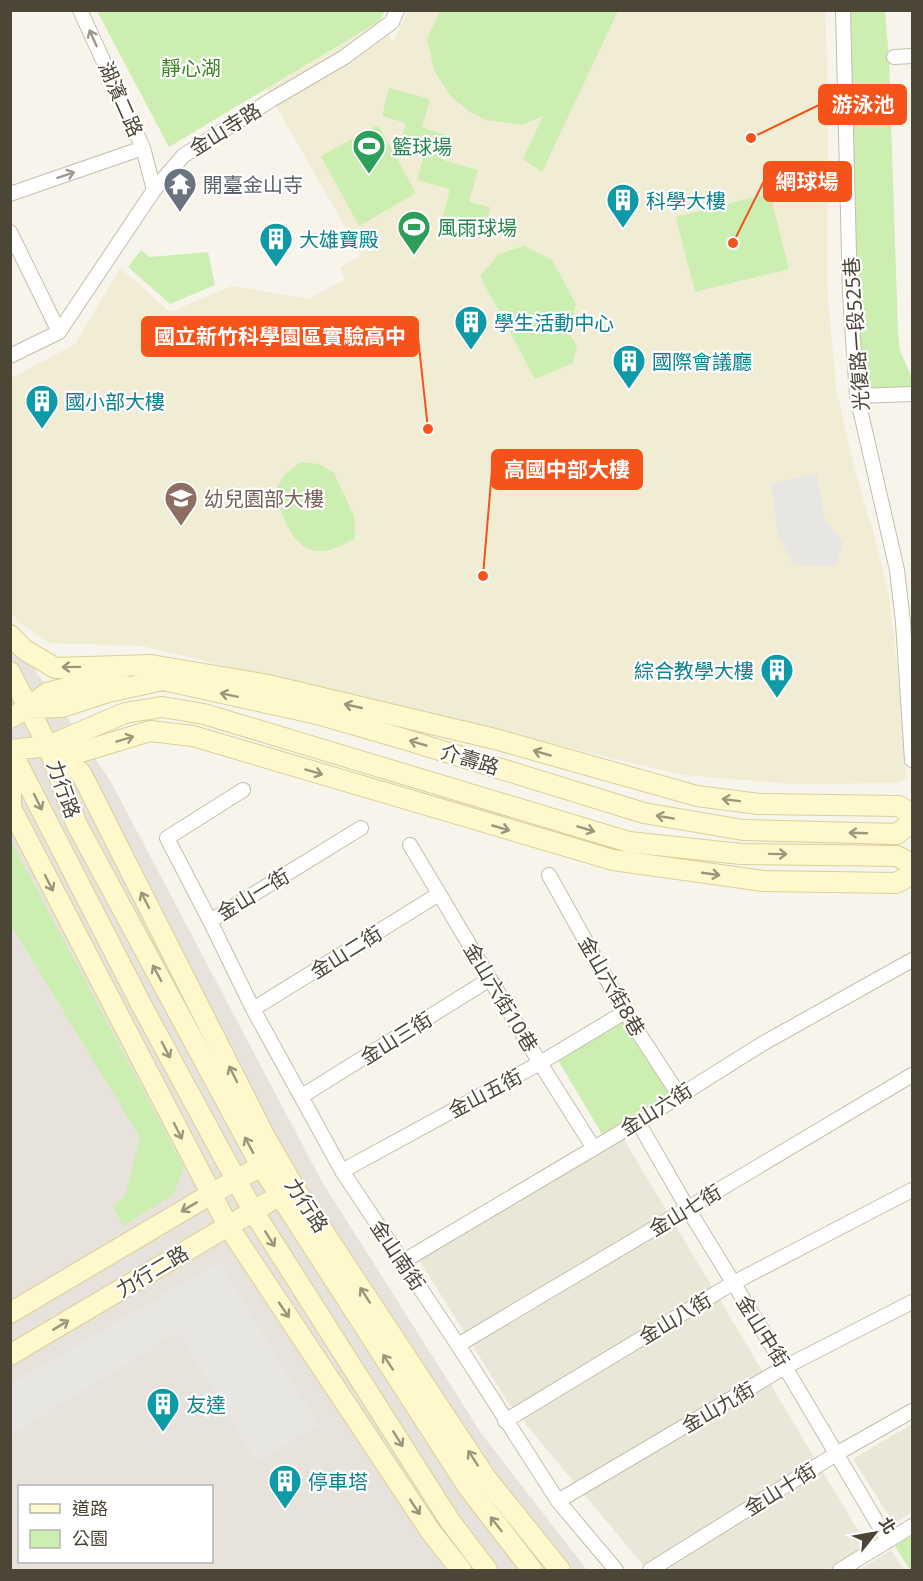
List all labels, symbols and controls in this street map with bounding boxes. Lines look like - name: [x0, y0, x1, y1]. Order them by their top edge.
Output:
- one-way arrow: [86, 29, 98, 47]
- park label: 靜心湖: [161, 54, 221, 81]
- street label: 湖濱二路: [92, 57, 150, 141]
- callout: 游泳池: [819, 85, 906, 124]
- text: 游泳池: [832, 90, 895, 118]
- street label: 金山寺路: [184, 96, 266, 162]
- sports icon: 籃球場: [351, 128, 387, 175]
- place label: 籃球場: [392, 133, 452, 160]
- callout: 網球場: [764, 162, 851, 201]
- temple icon: 開臺金山寺: [162, 166, 198, 213]
- text: 網球場: [776, 167, 839, 195]
- one-way arrow: [56, 169, 75, 180]
- place label: 開臺金山寺: [203, 171, 303, 198]
- building icon: 科學大樓: [605, 182, 641, 229]
- place label: 科學大樓: [646, 187, 726, 214]
- sports icon: 風雨球場: [396, 209, 432, 256]
- place label: 風雨球場: [437, 214, 517, 241]
- building icon: 大雄寶殿: [258, 221, 294, 268]
- place label: 大雄寶殿: [299, 226, 379, 253]
- street label: 光復路一段525巷: [837, 256, 875, 412]
- building icon: 學生活動中心: [453, 304, 489, 351]
- place label: 學生活動中心: [494, 309, 614, 336]
- callout: 國立新竹科學園區實驗高中: [142, 317, 418, 356]
- text: 國立新竹科學園區實驗高中: [154, 322, 406, 350]
- building icon: 國際會議廳: [611, 343, 647, 390]
- place label: 國際會議廳: [652, 348, 752, 375]
- building icon: 國小部大樓: [24, 383, 60, 430]
- place label: 國小部大樓: [65, 388, 165, 415]
- callout: 高國中部大樓: [492, 450, 642, 489]
- text: 高國中部大樓: [504, 455, 630, 483]
- school or university icon: 幼兒園部大樓: [163, 480, 199, 527]
- place label: 幼兒園部大樓: [204, 485, 324, 512]
- building icon: 綜合教學大樓: [759, 652, 795, 699]
- place label: 綜合教學大樓: [634, 657, 754, 684]
- one-way arrow: [62, 661, 82, 673]
- one-way arrow: [220, 688, 239, 700]
- one-way arrow: [344, 700, 363, 711]
- one-way arrow: [115, 733, 134, 744]
- one-way arrow: [409, 737, 428, 748]
- street label: 介壽路: [437, 737, 503, 781]
- one-way arrow: [533, 747, 552, 758]
- street label: 力行路: [41, 756, 87, 822]
- one-way arrow: [304, 767, 323, 778]
- one-way arrow: [32, 793, 44, 811]
- one-way arrow: [722, 794, 741, 805]
- one-way arrow: [655, 811, 675, 822]
- one-way arrow: [491, 823, 510, 834]
- one-way arrow: [576, 824, 595, 835]
- one-way arrow: [849, 827, 869, 839]
- one-way arrow: [768, 849, 788, 860]
- street label: 金山一街: [212, 862, 294, 926]
- one-way arrow: [701, 868, 720, 879]
- one-way arrow: [44, 874, 56, 892]
- one-way arrow: [139, 891, 151, 909]
- street label: 金山二街: [305, 919, 387, 985]
- street label: 金山六街8巷: [572, 931, 652, 1041]
- street label: 金山六街10巷: [458, 937, 544, 1057]
- one-way arrow: [151, 965, 163, 982]
- street label: 金山三街: [355, 1005, 437, 1071]
- one-way arrow: [160, 1041, 172, 1058]
- street label: 金山五街: [443, 1062, 527, 1124]
- one-way arrow: [227, 1065, 239, 1083]
- street label: 金山六街: [615, 1076, 697, 1142]
- one-way arrow: [173, 1121, 184, 1139]
- one-way arrow: [243, 1136, 254, 1154]
- street label: 力行路: [279, 1172, 335, 1238]
- street label: 金山七街: [644, 1178, 726, 1242]
- one-way arrow: [181, 1201, 198, 1213]
- street label: 金山南街: [364, 1214, 432, 1296]
- one-way arrow: [264, 1230, 277, 1247]
- street label: 力行二路: [111, 1239, 193, 1303]
- street label: 金山八街: [634, 1286, 716, 1350]
- one-way arrow: [359, 1287, 372, 1304]
- street label: 金山中街: [730, 1290, 796, 1372]
- one-way arrow: [278, 1301, 290, 1318]
- one-way arrow: [52, 1319, 69, 1331]
- one-way arrow: [381, 1354, 393, 1371]
- street label: 金山九街: [677, 1375, 759, 1439]
- building icon: 友達: [145, 1386, 181, 1433]
- place label: 友達: [186, 1391, 226, 1418]
- one-way arrow: [391, 1430, 404, 1447]
- one-way arrow: [467, 1450, 479, 1467]
- street label: 金山十街: [739, 1456, 821, 1522]
- building icon: 停車塔: [267, 1463, 303, 1510]
- place label: 停車塔: [308, 1468, 368, 1495]
- legend: [18, 1485, 213, 1563]
- text: 道路: [72, 1496, 108, 1520]
- one-way arrow: [408, 1499, 421, 1516]
- north arrow: [845, 1503, 905, 1563]
- text: 北: [874, 1513, 901, 1538]
- one-way arrow: [489, 1517, 502, 1533]
- text: 公園: [72, 1526, 108, 1550]

